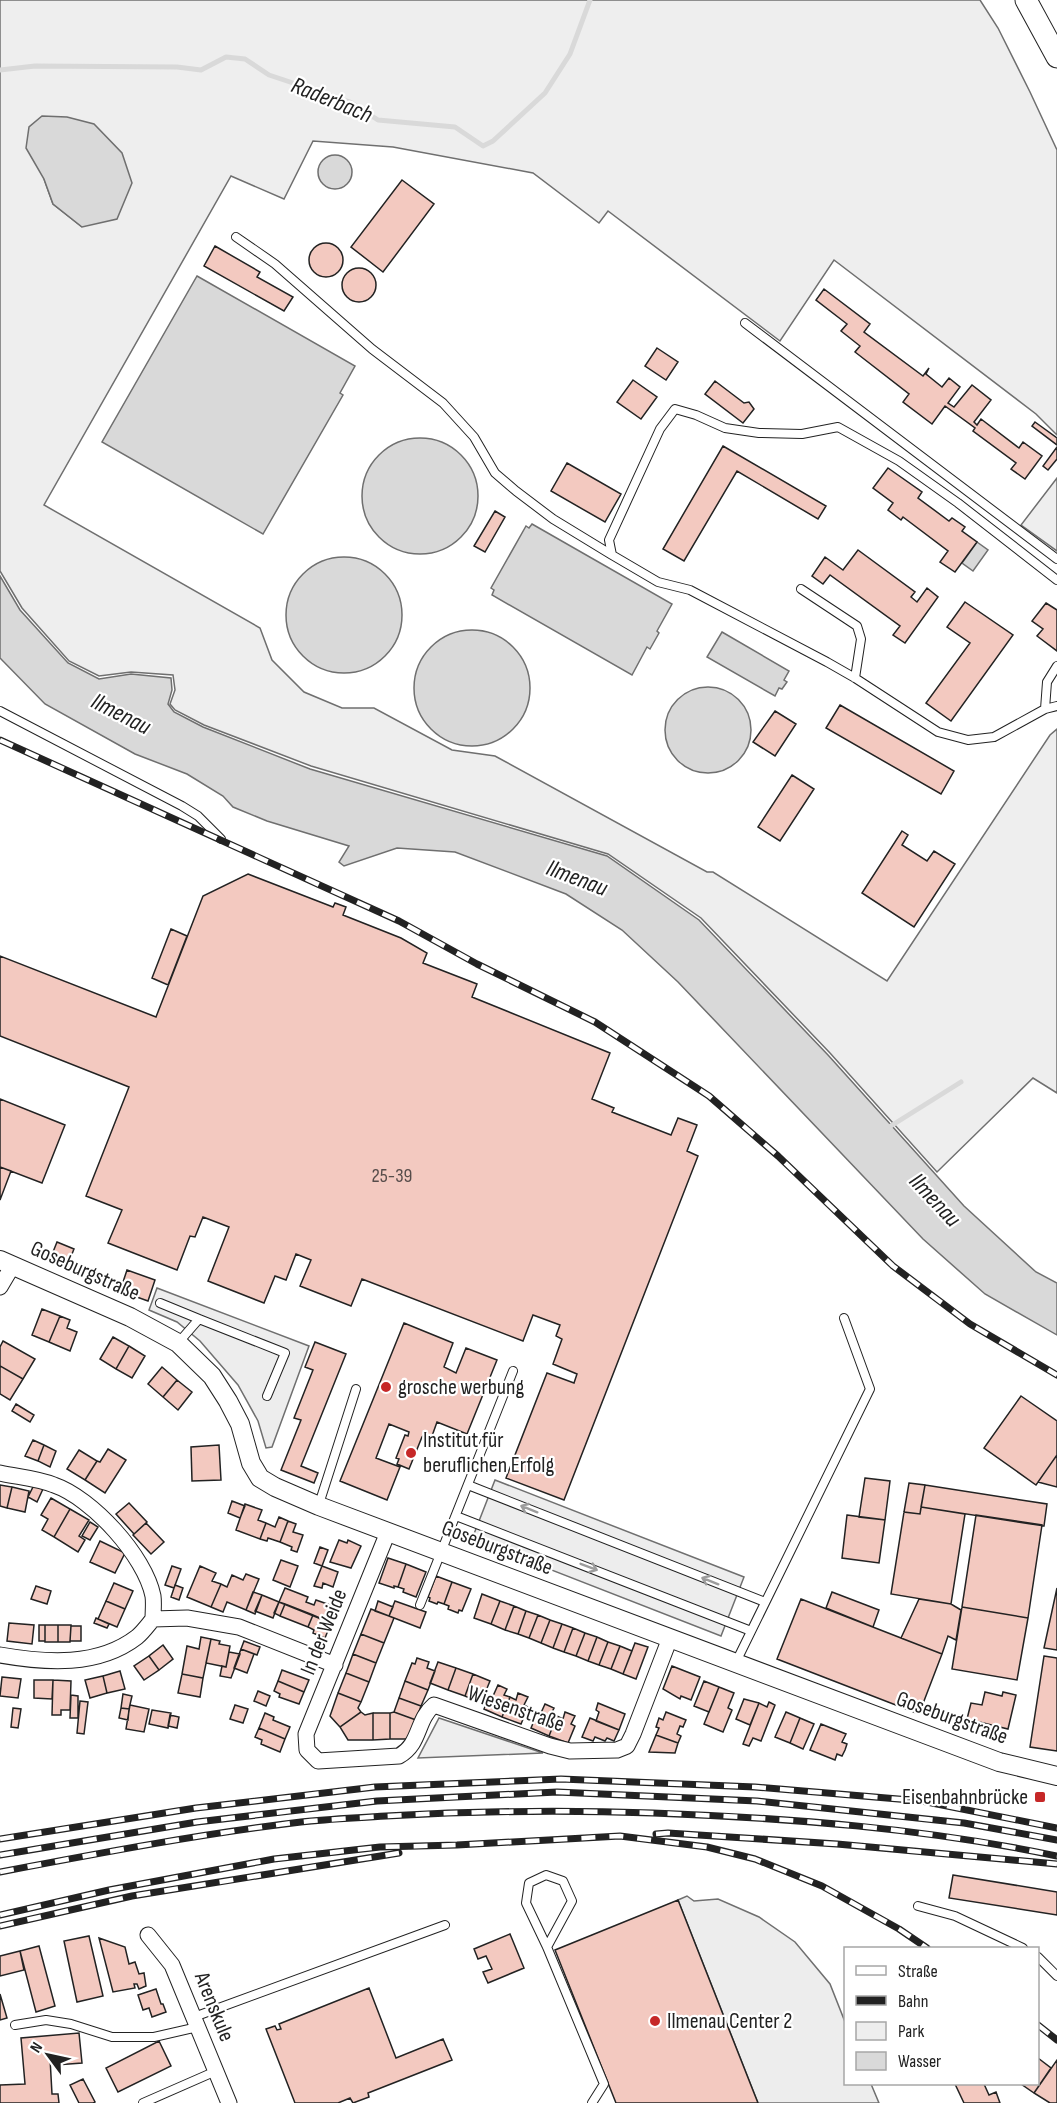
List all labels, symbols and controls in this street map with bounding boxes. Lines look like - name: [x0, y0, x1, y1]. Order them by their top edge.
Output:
- water label: Raderbach: [287, 71, 377, 129]
- water label: Ilmenau: [86, 687, 156, 741]
- water label: Ilmenau: [542, 853, 612, 903]
- house number: 25-39: [372, 1164, 412, 1188]
- water label: Ilmenau: [903, 1167, 967, 1233]
- street label: Goseburgstraße: [26, 1235, 144, 1307]
- place label: grosche werbung: [398, 1374, 524, 1401]
- marker: grosche werbung: [379, 1380, 393, 1394]
- place label: Institut für beruflichen Erfolg: [423, 1427, 554, 1479]
- marker: Institut für beruflichen Erfolg: [404, 1446, 418, 1460]
- one-way arrow: [520, 1503, 539, 1514]
- street label: Goseburgstraße: [438, 1514, 556, 1582]
- one-way arrow: [579, 1563, 597, 1574]
- one-way arrow: [702, 1575, 720, 1586]
- street label: In der Weide: [295, 1585, 353, 1679]
- street label: Wiesenstraße: [464, 1680, 568, 1738]
- street label: Goseburgstraße: [892, 1685, 1012, 1751]
- place label: Eisenbahnbrücke: [902, 1784, 1028, 1811]
- marker: Eisenbahnbrücke: [1033, 1790, 1047, 1804]
- legend: [844, 1947, 1039, 2085]
- text: Straße: [898, 1961, 938, 1982]
- street label: Arenskule: [188, 1967, 240, 2046]
- text: Bahn: [898, 1991, 928, 2012]
- place label: Ilmenau Center 2: [667, 2008, 792, 2035]
- marker: Ilmenau Center 2: [648, 2014, 662, 2028]
- text: Park: [898, 2021, 924, 2042]
- north arrow: [18, 2025, 78, 2085]
- text: N: [26, 2039, 47, 2056]
- text: Wasser: [898, 2051, 941, 2072]

